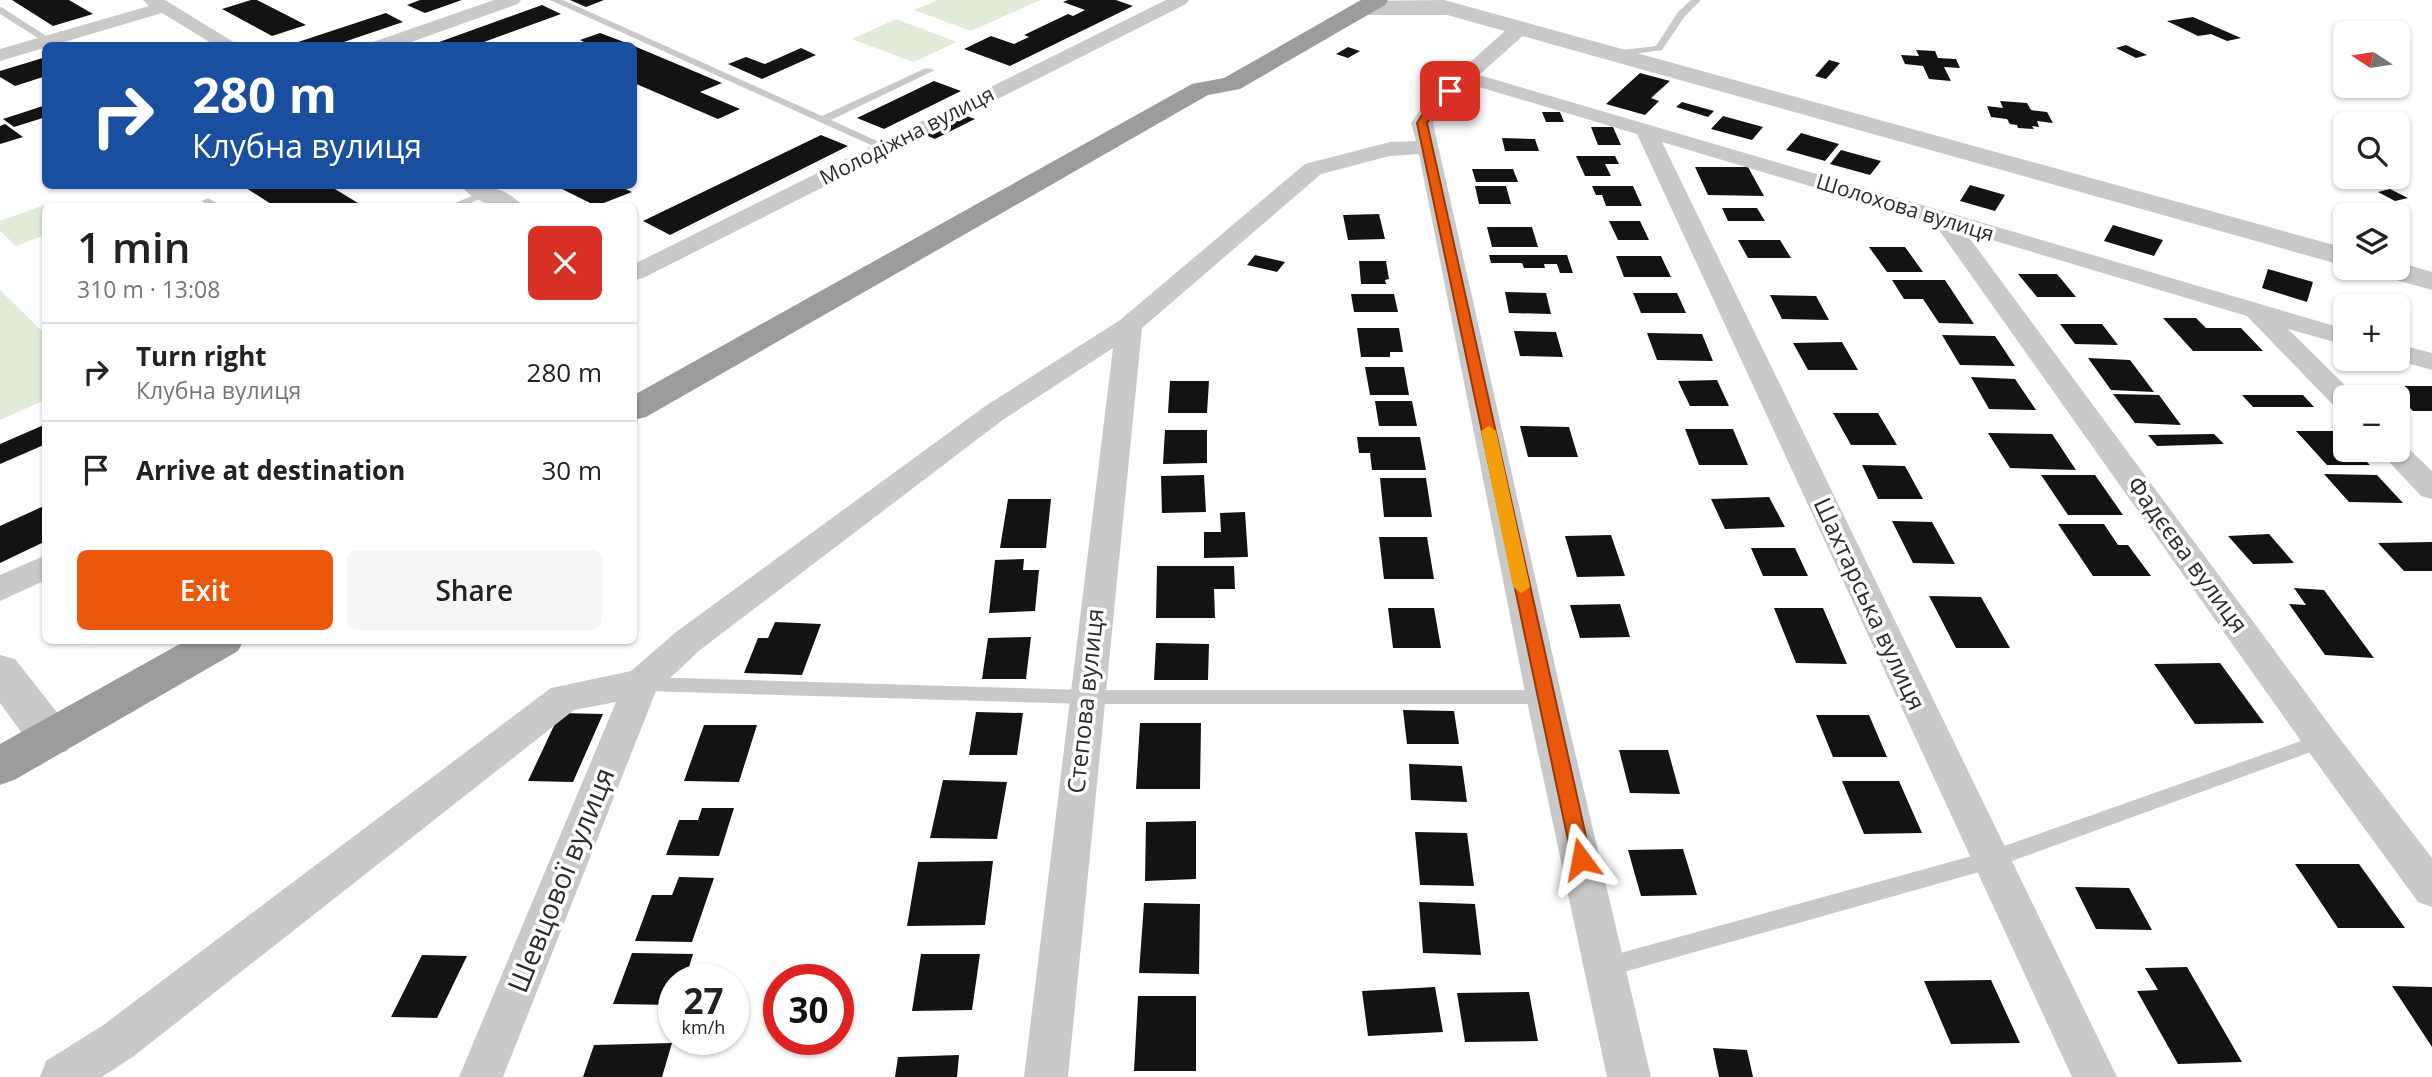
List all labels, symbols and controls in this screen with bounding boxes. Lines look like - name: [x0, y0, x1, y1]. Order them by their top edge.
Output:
- north arrow: [2333, 21, 2410, 98]
- map controls: [2333, 21, 2410, 462]
- text: 280 m: [192, 61, 337, 127]
- pin: [1420, 61, 1480, 121]
- icon: right: [77, 70, 168, 161]
- icon: arrive: [1431, 72, 1469, 110]
- street label: Молодіжна вулиця: [815, 79, 998, 191]
- button: search: [2333, 112, 2410, 189]
- text: Клубна вулиця: [192, 124, 422, 167]
- street label: Шолохова вулиця: [1813, 167, 1998, 247]
- button: layers: [2333, 203, 2410, 280]
- text: 1 min: [77, 218, 190, 275]
- button: close: [528, 226, 602, 300]
- text: 310 m · 13:08: [77, 273, 220, 305]
- button: +: [2333, 294, 2410, 371]
- text: Turn right: [136, 338, 267, 374]
- icon: right: [77, 353, 115, 391]
- text: 280 m: [527, 354, 602, 390]
- text: Клубна вулиця: [136, 374, 301, 406]
- button: −: [2333, 385, 2410, 462]
- icon: arrive: [77, 451, 115, 489]
- text: Arrive at destination: [136, 452, 405, 488]
- text: 30 m: [541, 452, 602, 488]
- street label: Фадєєва вулиця: [2120, 469, 2256, 639]
- street label: Шахтарська вулиця: [1807, 492, 1934, 715]
- button: Exit: [77, 550, 333, 630]
- button: Share: [347, 550, 602, 630]
- street label: Степова вулиця: [1058, 607, 1111, 795]
- street label: Шевцової вулиця: [498, 762, 623, 998]
- position arrow: [1544, 822, 1618, 896]
- speed limit sign: 30: [763, 964, 854, 1055]
- text: 27: [683, 977, 724, 1024]
- text: km/h: [682, 1015, 725, 1039]

